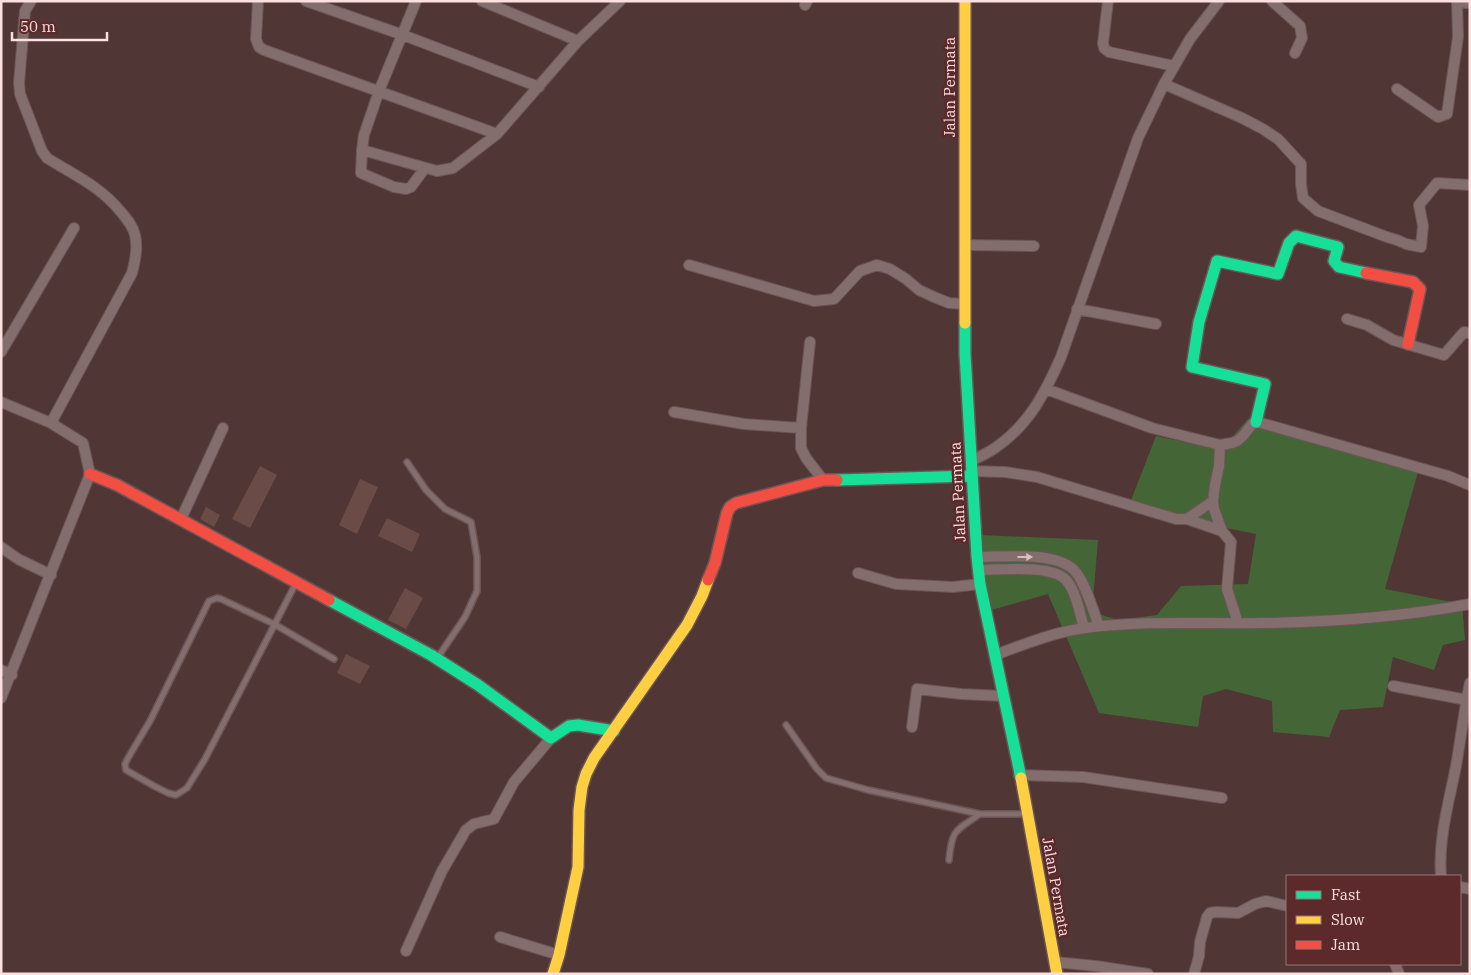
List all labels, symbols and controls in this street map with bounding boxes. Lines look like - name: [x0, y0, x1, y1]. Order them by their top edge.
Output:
- scale bar: [12, 10, 108, 42]
- text: 50 m: [20, 17, 56, 36]
- street label: Jalan Permata: [940, 37, 959, 137]
- street label: Jalan Permata: [945, 441, 970, 543]
- one-way arrow: [1018, 553, 1034, 561]
- street label: Jalan Permata: [1038, 836, 1075, 938]
- legend: [1286, 875, 1461, 965]
- text: Fast: [1331, 885, 1361, 904]
- text: Slow: [1331, 910, 1365, 929]
- text: Jam: [1331, 935, 1360, 954]

